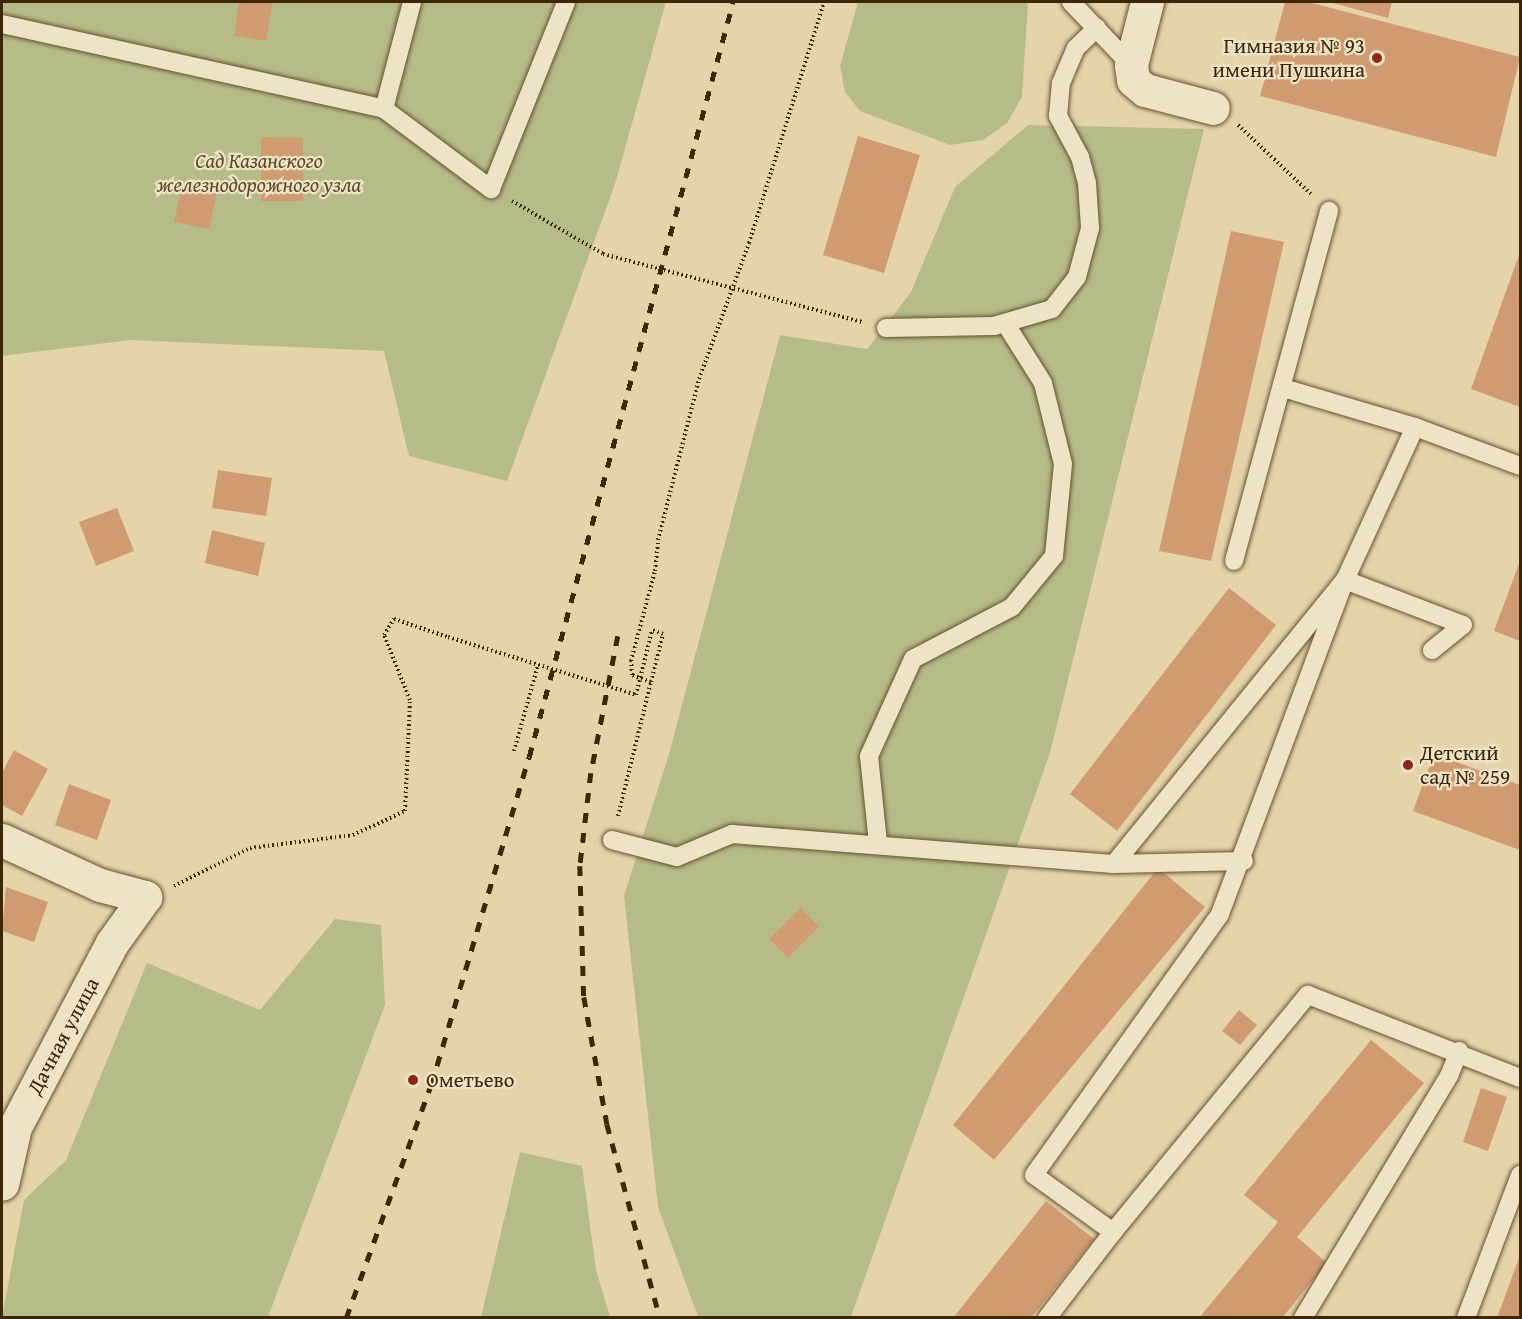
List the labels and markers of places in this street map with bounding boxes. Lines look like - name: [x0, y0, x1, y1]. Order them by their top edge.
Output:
- place label: Гимназия № 93 имени Пушкина: [1213, 33, 1365, 83]
- marker: Гимназия № 93 имени Пушкина: [1370, 51, 1384, 65]
- place label: Детский сад № 259: [1420, 740, 1510, 790]
- marker: Детский сад № 259: [1401, 758, 1415, 772]
- place label: Ометьево: [426, 1067, 514, 1093]
- marker: Ометьево: [404, 1071, 422, 1089]

